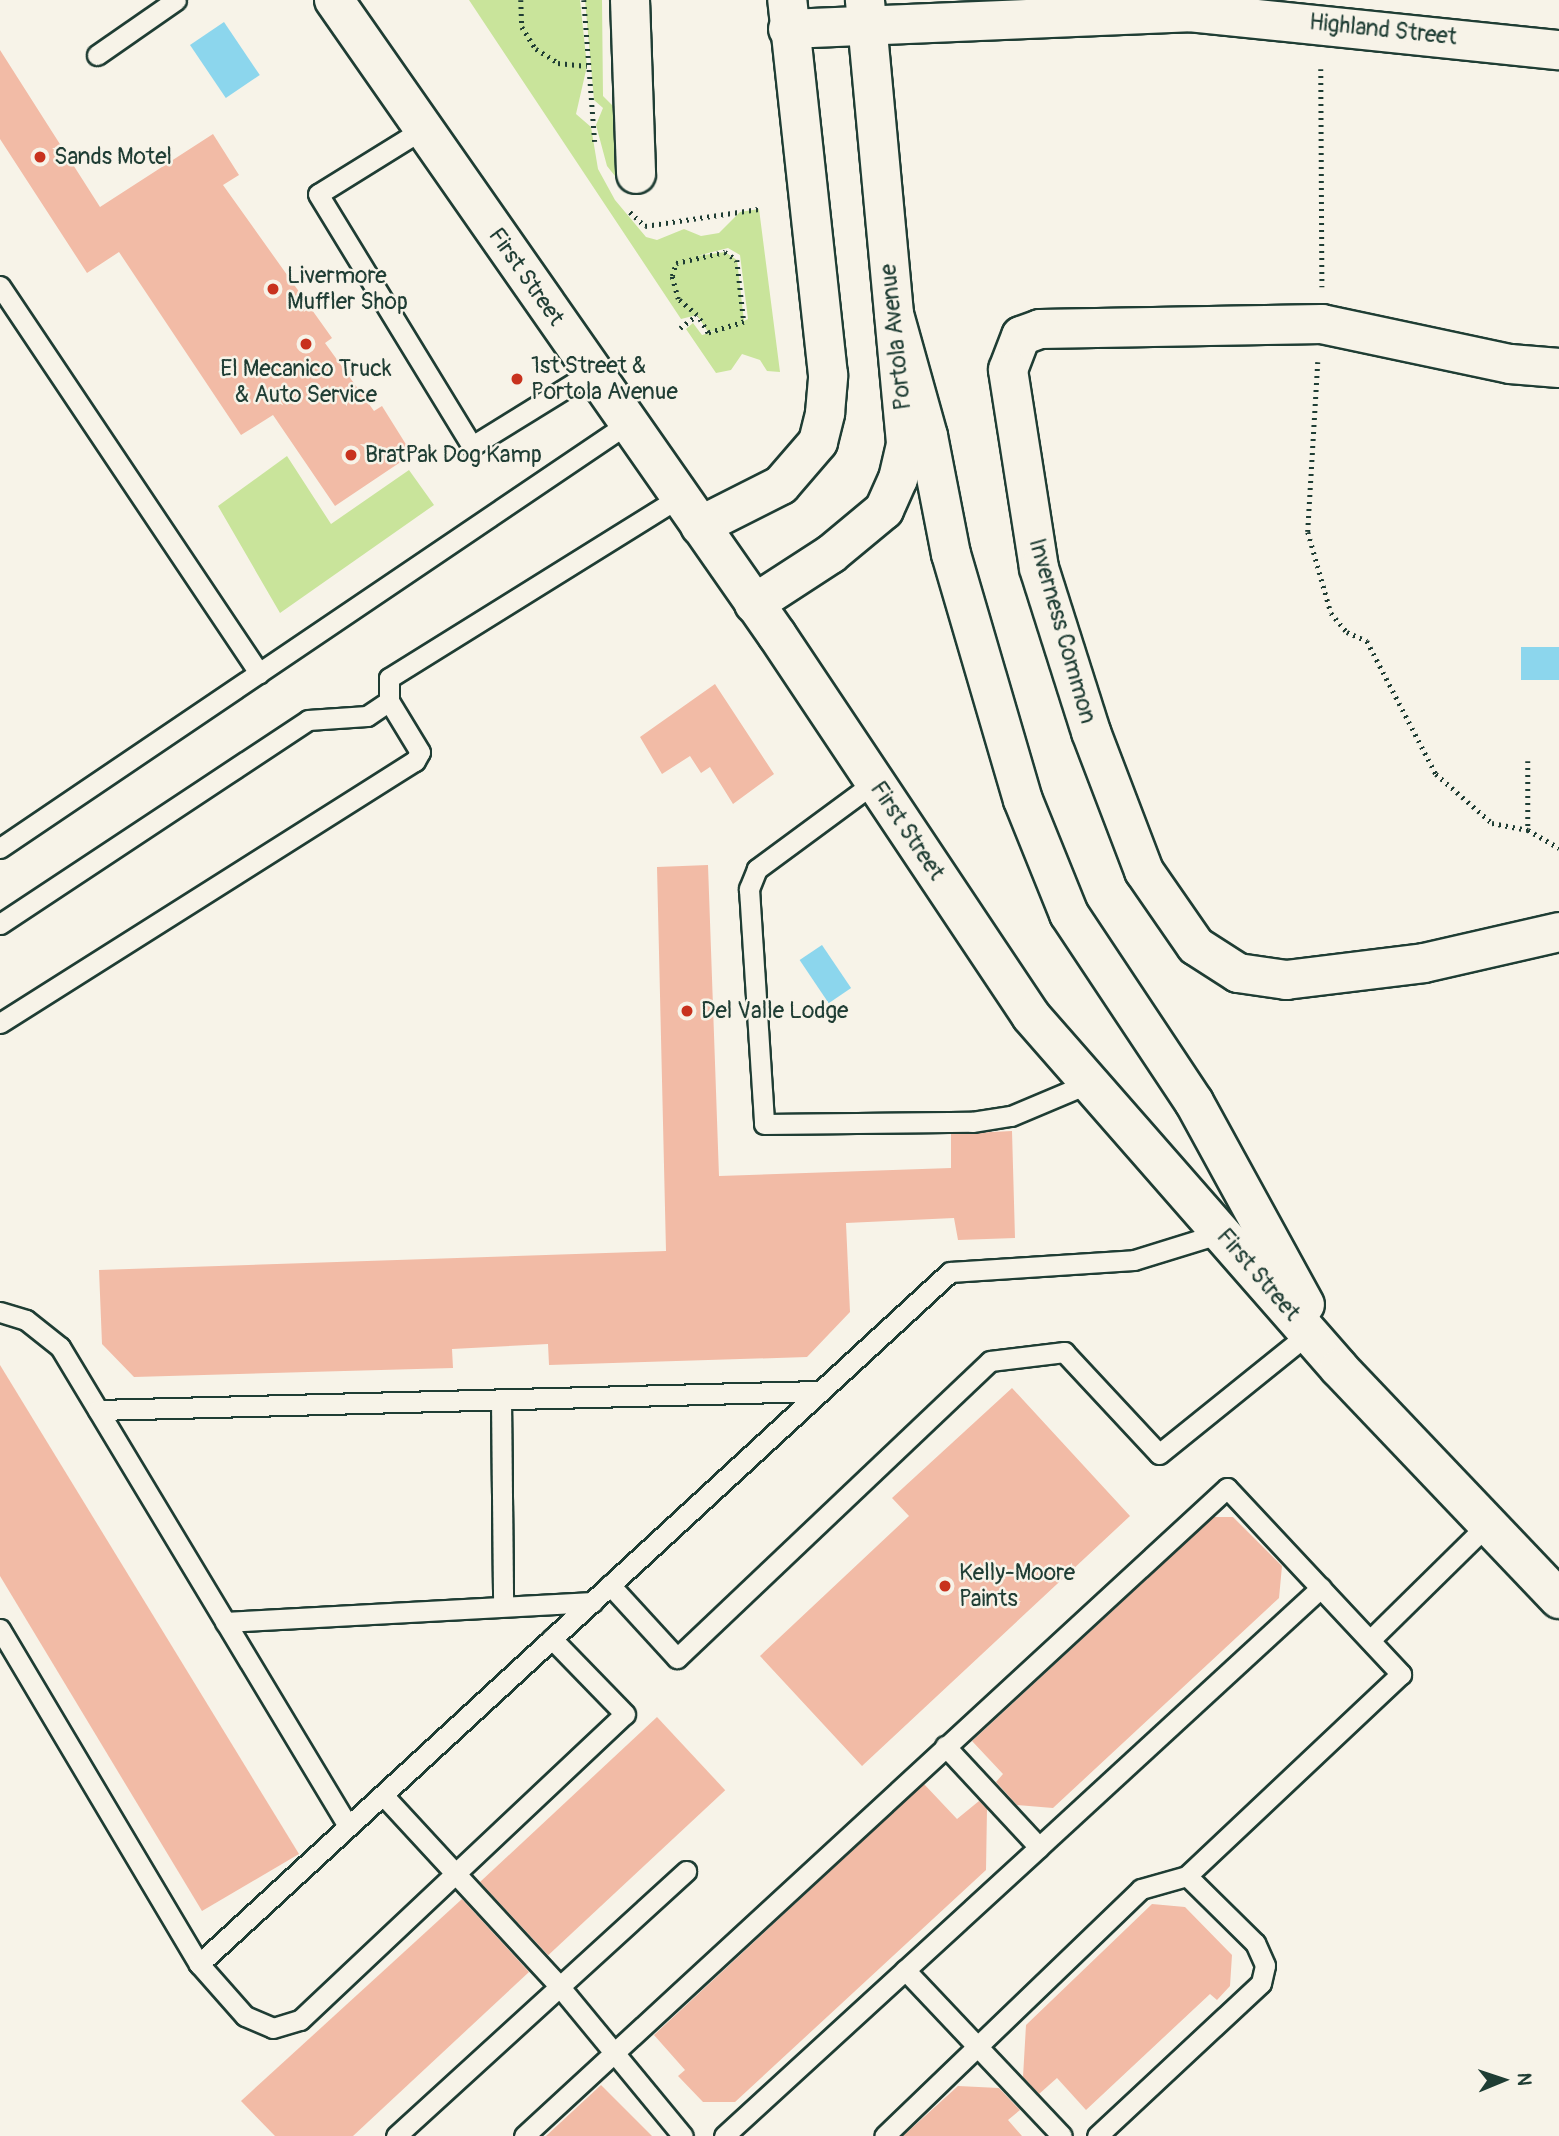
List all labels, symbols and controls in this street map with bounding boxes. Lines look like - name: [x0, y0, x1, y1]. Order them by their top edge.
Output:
- street label: Highland Street: [1308, 9, 1458, 51]
- place label: Sands Motel: [54, 143, 172, 171]
- marker: Sands Motel: [32, 149, 48, 165]
- street label: First Street: [482, 223, 570, 331]
- place label: Livermore Muffler Shop: [287, 262, 408, 316]
- street label: Portola Avenue: [875, 263, 917, 411]
- marker: Livermore Muffler Shop: [265, 281, 281, 297]
- marker: El Mecanico Truck & Auto Service: [298, 336, 314, 352]
- place label: 1st Street & Portola Avenue: [531, 352, 678, 406]
- place label: El Mecanico Truck & Auto Service: [220, 355, 392, 409]
- marker: 1st Street & Portola Avenue: [509, 371, 525, 387]
- place label: BratPak Dog Kamp: [365, 441, 542, 469]
- marker: BratPak Dog Kamp: [343, 447, 359, 463]
- street label: Inverness Common: [1022, 535, 1102, 727]
- street label: First Street: [864, 776, 950, 886]
- place label: Del Valle Lodge: [701, 997, 848, 1025]
- marker: Del Valle Lodge: [679, 1003, 695, 1019]
- street label: First Street: [1210, 1223, 1306, 1327]
- place label: Kelly-Moore Paints: [959, 1559, 1075, 1613]
- marker: Kelly-Moore Paints: [937, 1578, 953, 1594]
- north arrow: [1468, 2045, 1538, 2115]
- text: N: [1512, 2072, 1536, 2086]

